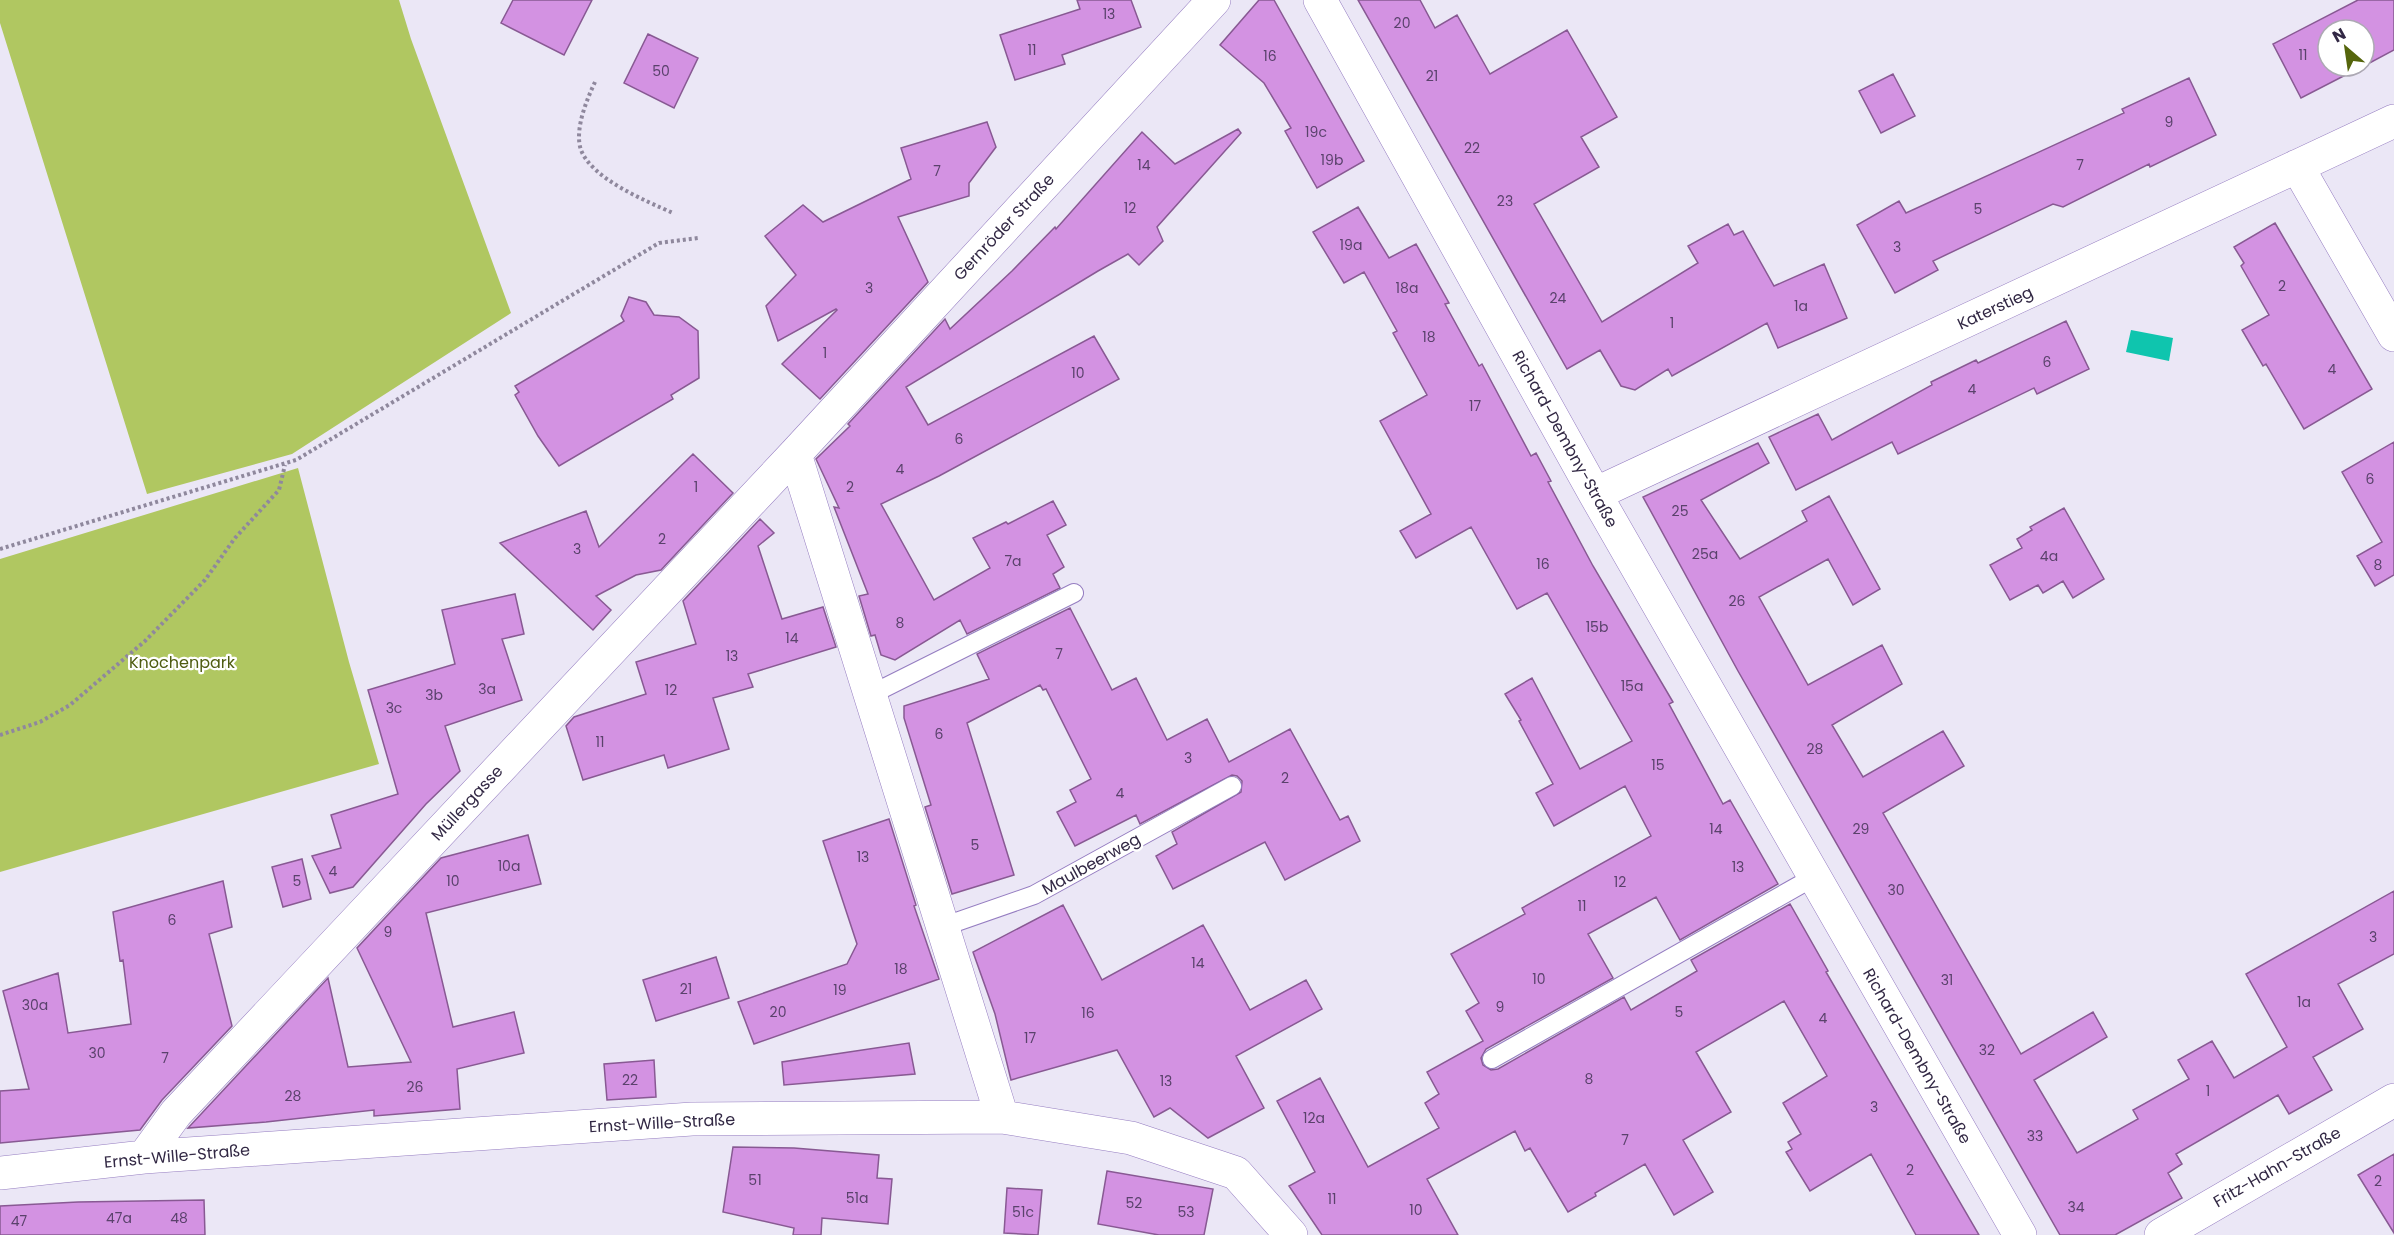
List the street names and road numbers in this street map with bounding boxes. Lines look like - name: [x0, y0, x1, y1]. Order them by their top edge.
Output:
- street label: Gernröder Straße: [948, 168, 1060, 286]
- street label: Katerstieg: [1953, 280, 2037, 336]
- street label: Richard-Dembny-Straße: [1507, 346, 1623, 532]
- street label: Müllergasse: [426, 760, 508, 846]
- street label: Maulbeerweg: [1038, 827, 1144, 901]
- street label: Richard-Dembny-Straße: [1857, 964, 1977, 1148]
- street label: Ernst-Wille-Straße: [588, 1108, 736, 1138]
- street label: Fritz-Hahn-Straße: [2209, 1121, 2345, 1213]
- street label: Ernst-Wille-Straße: [103, 1138, 251, 1174]

